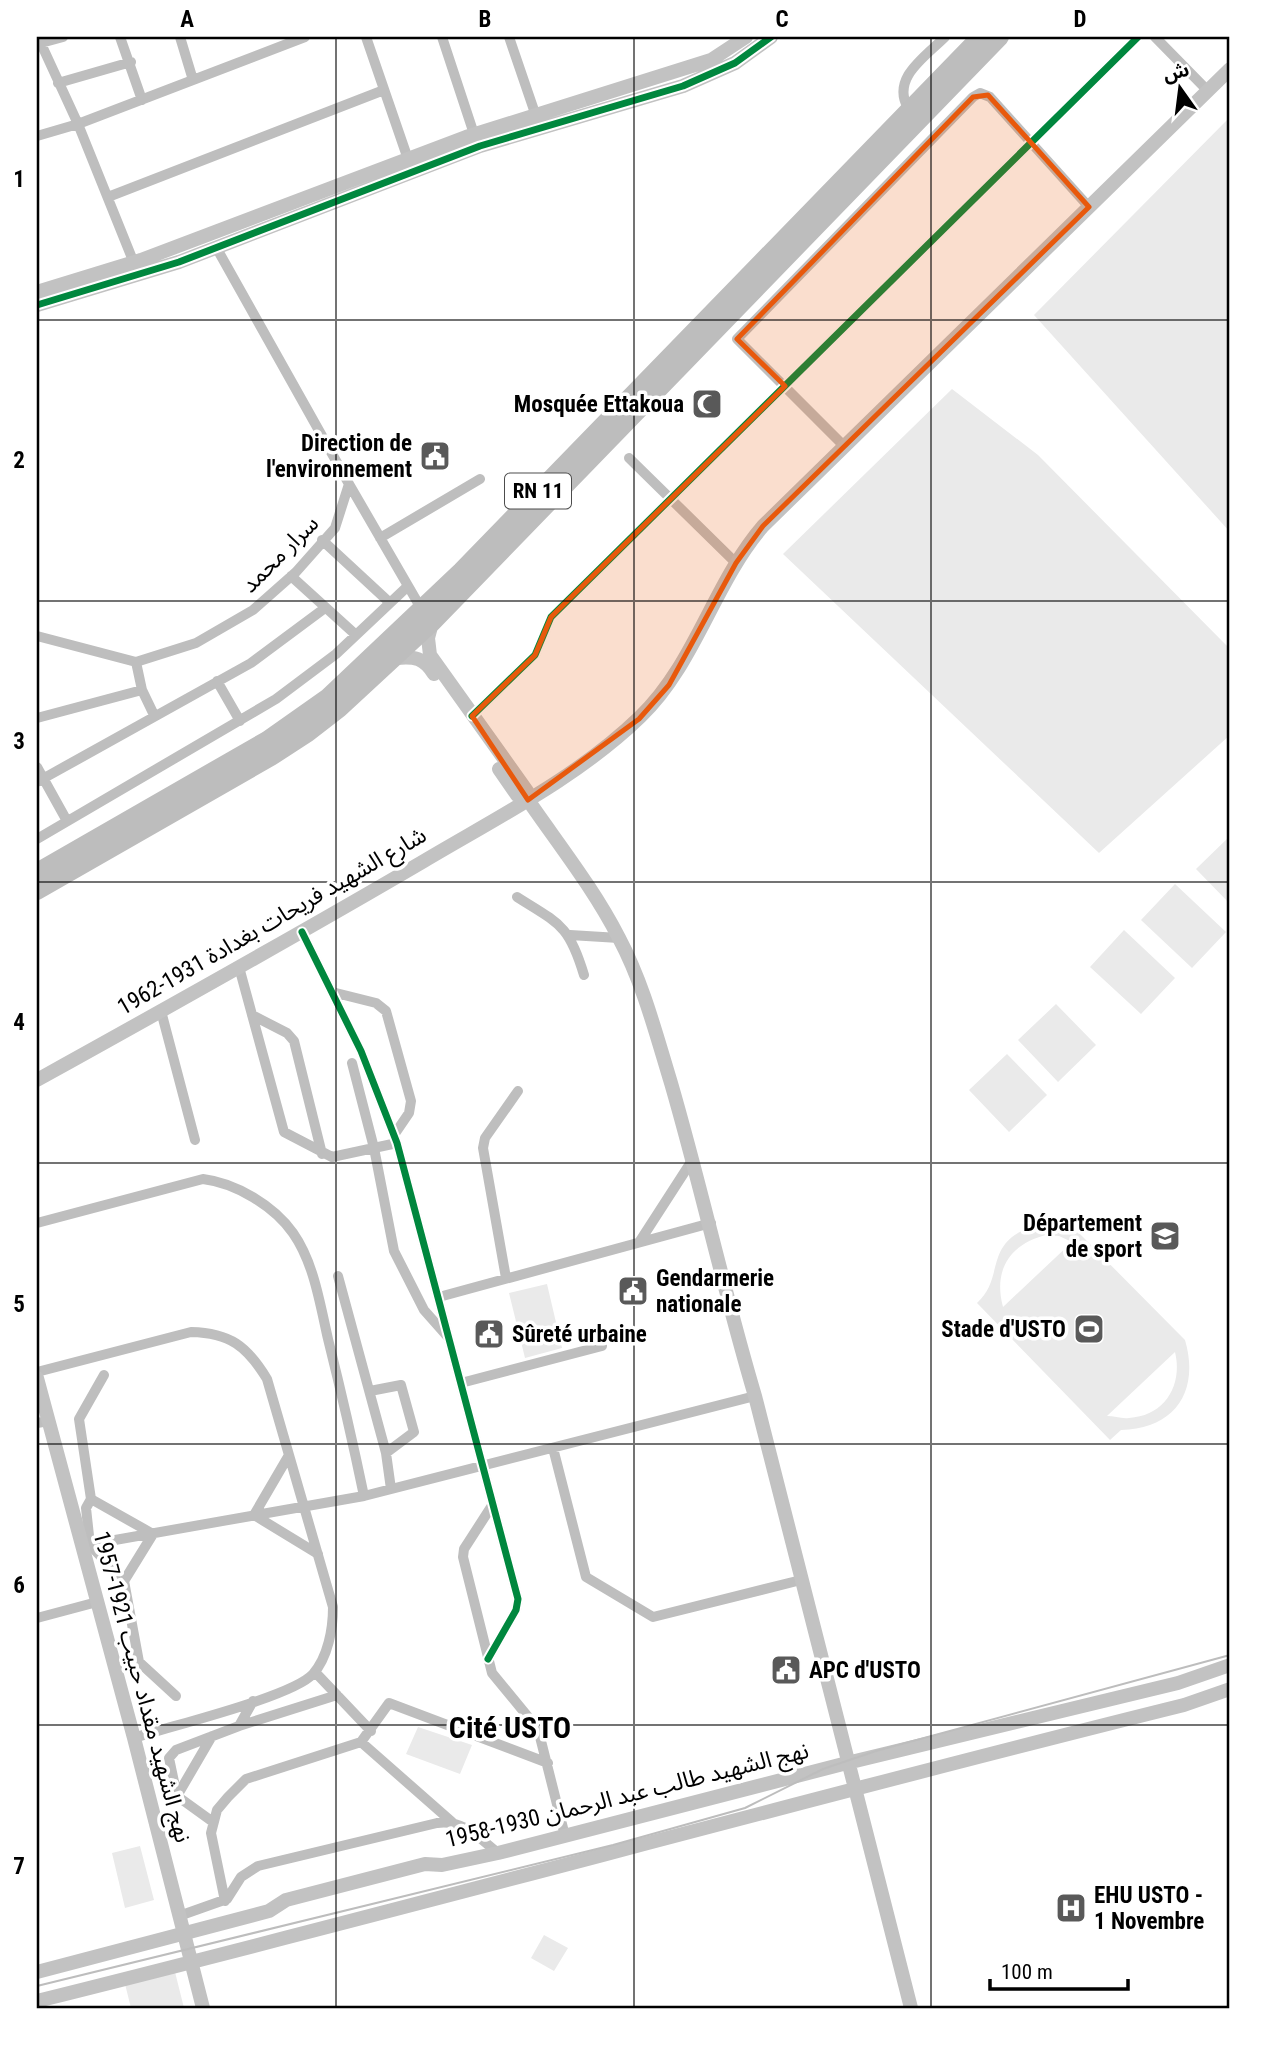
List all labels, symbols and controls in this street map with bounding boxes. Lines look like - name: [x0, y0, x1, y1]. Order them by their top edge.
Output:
- text: A: [180, 6, 194, 33]
- text: B: [479, 6, 491, 33]
- text: C: [775, 6, 789, 33]
- text: D: [1074, 6, 1087, 33]
- north arrow: [1144, 52, 1214, 122]
- text: ش: [1161, 58, 1191, 86]
- text: 1: [13, 166, 25, 193]
- mosque icon: Mosquée Ettakoua: [690, 387, 724, 421]
- place label: Mosquée Ettakoua: [514, 391, 684, 418]
- place label: Direction de l'environnement: [266, 430, 412, 483]
- public building icon: Direction de l'environnement: [418, 439, 452, 473]
- text: 2: [13, 447, 25, 474]
- road number: RN 11: [505, 474, 571, 508]
- street label: سرار محمد: [236, 510, 324, 598]
- text: 3: [13, 728, 25, 755]
- street label: شارع الشهيد فريحات بغدادة 1931-1962: [113, 821, 433, 1023]
- text: 4: [13, 1009, 25, 1036]
- place label: Département de sport: [1023, 1210, 1142, 1263]
- school or university icon: Département de sport: [1148, 1219, 1182, 1253]
- place label: Gendarmerie nationale: [656, 1265, 774, 1318]
- public building icon: Gendarmerie nationale: [616, 1274, 650, 1308]
- text: 5: [13, 1291, 25, 1318]
- sports icon: Stade d'USTO: [1072, 1312, 1106, 1346]
- place label: Stade d'USTO: [941, 1316, 1066, 1343]
- public building icon: Sûreté urbaine: [472, 1317, 506, 1351]
- place label: Sûreté urbaine: [512, 1321, 647, 1348]
- street label: نهج الشهيد مقداد حبيب 1921-1957: [84, 1528, 197, 1846]
- text: 6: [13, 1572, 25, 1599]
- public building icon: APC d'USTO: [769, 1653, 803, 1687]
- place label: APC d'USTO: [809, 1657, 921, 1684]
- district label: Cité USTO: [449, 1710, 571, 1745]
- street label: نهج الشهيد طالب عبد الرحمان 1930-1958: [443, 1737, 812, 1856]
- text: 7: [13, 1853, 25, 1880]
- place label: EHU USTO - 1 Novembre: [1094, 1882, 1204, 1935]
- hospital icon: EHU USTO - 1 Novembre: [1054, 1891, 1088, 1925]
- scale bar: [990, 1947, 1129, 1991]
- text: 100 m: [1001, 1960, 1053, 1984]

